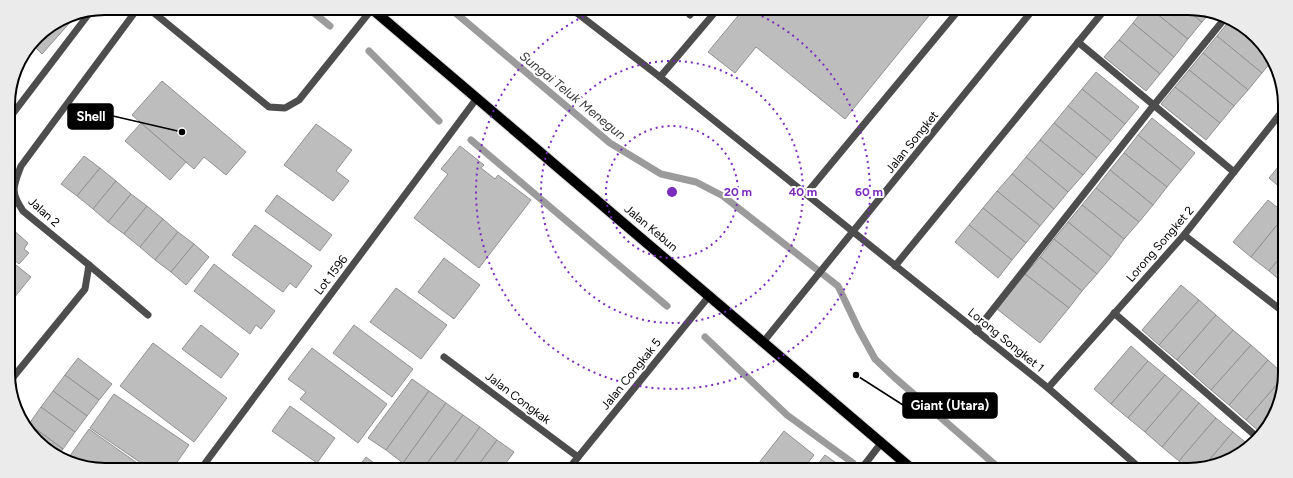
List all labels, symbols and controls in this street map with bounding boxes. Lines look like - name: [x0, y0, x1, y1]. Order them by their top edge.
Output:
- water label: Sungai Teluk Menegun: [517, 48, 629, 143]
- callout: Shell: [68, 104, 113, 129]
- street label: Jalan Songket: [883, 108, 942, 176]
- text: Shell: [77, 109, 105, 124]
- centre of rings: [665, 185, 679, 199]
- text: 20 m: [724, 185, 752, 199]
- text: 40 m: [789, 185, 817, 199]
- text: 60 m: [855, 185, 883, 199]
- street label: Jalan 2: [25, 194, 63, 230]
- street label: Jalan Kebun: [622, 202, 681, 254]
- street label: Lorong Songket 2: [1123, 203, 1197, 285]
- street label: Lot 1596: [312, 252, 351, 298]
- street label: Lorong Songket 1: [965, 305, 1047, 375]
- street label: Jalan Congkak 5: [598, 335, 664, 412]
- street label: Jalan Congkak: [483, 369, 553, 427]
- callout: Giant (Utara): [903, 393, 997, 418]
- text: Giant (Utara): [911, 398, 989, 413]

